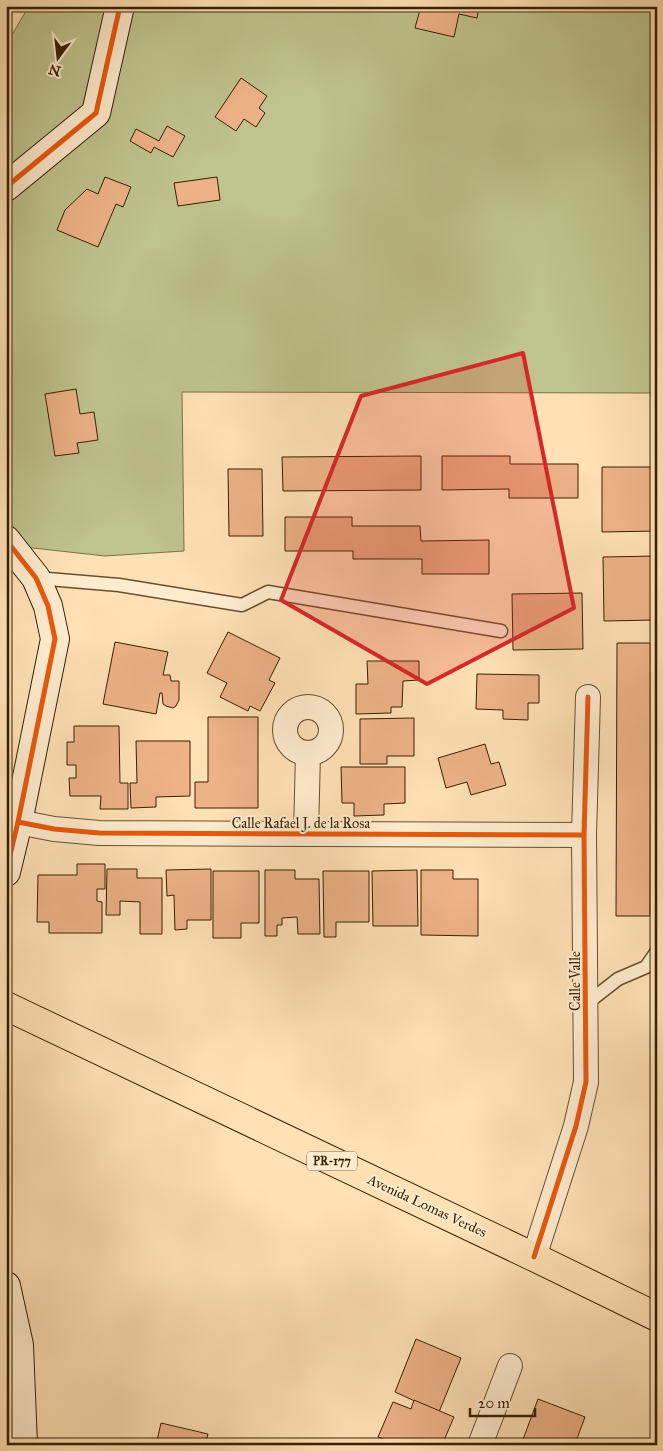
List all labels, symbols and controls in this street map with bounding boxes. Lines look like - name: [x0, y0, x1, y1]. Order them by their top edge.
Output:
- north arrow: [32, 32, 82, 82]
- text: N: [47, 60, 63, 80]
- street label: Calle Rafael J. de la Rosa: [232, 815, 370, 833]
- street label: Calle Valle: [567, 951, 584, 1011]
- road number: PR-177: [307, 1152, 357, 1170]
- street label: Avenida Lomas Verdes: [364, 1170, 489, 1241]
- scale bar: [470, 1386, 536, 1418]
- text: 20 m: [478, 1394, 510, 1412]

